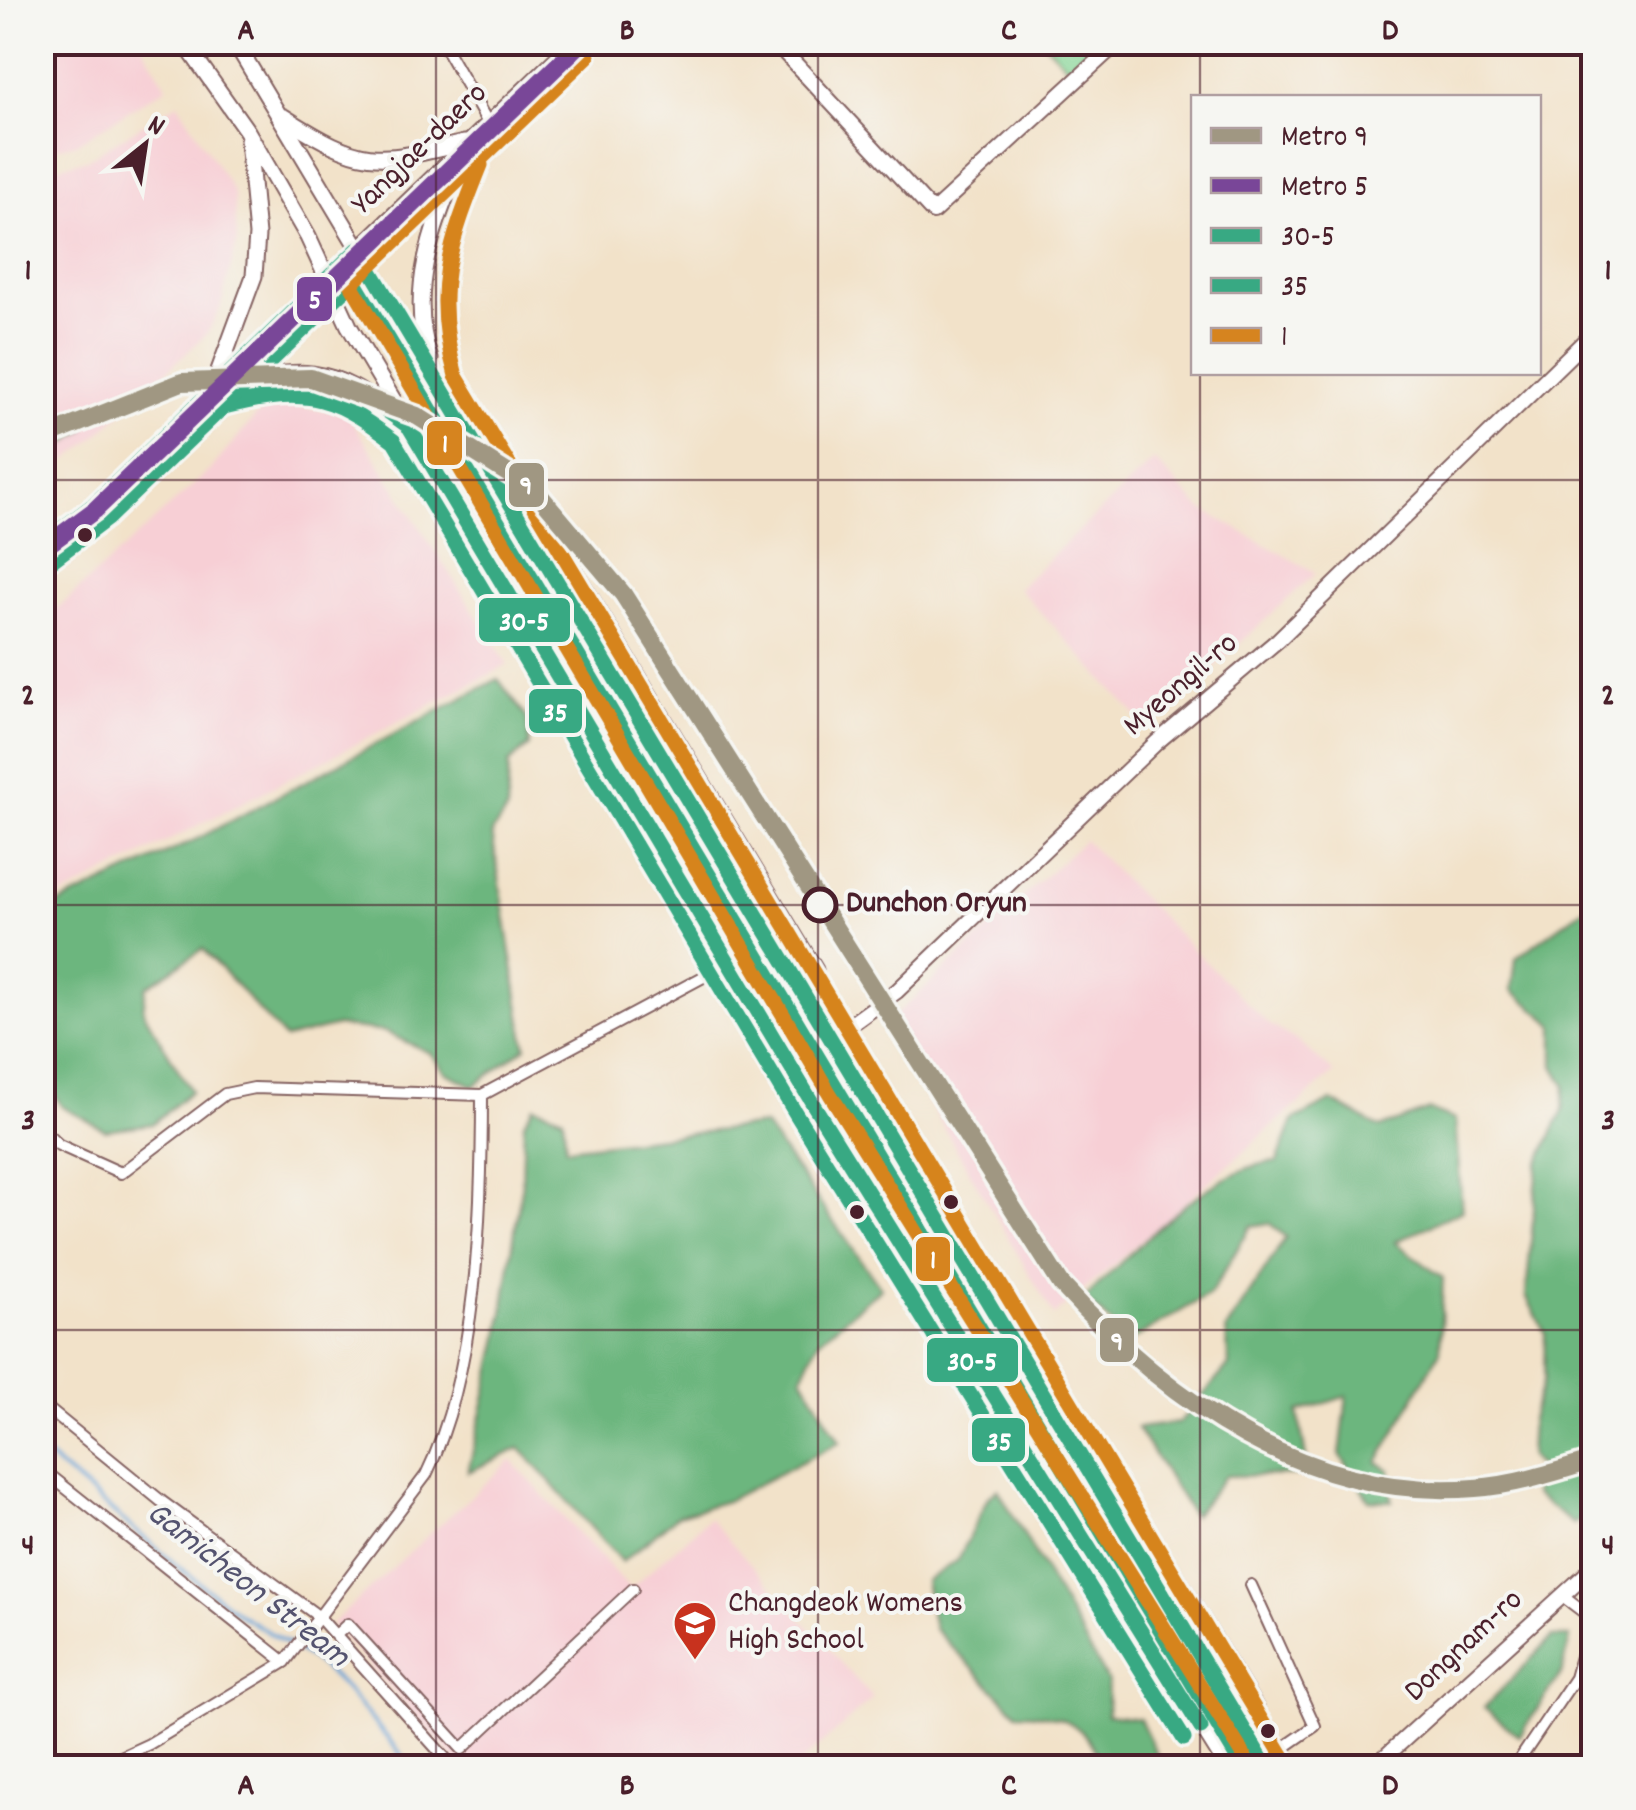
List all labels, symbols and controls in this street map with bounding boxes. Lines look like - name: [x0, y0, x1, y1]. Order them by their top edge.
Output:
- text: A: [237, 10, 255, 56]
- text: B: [619, 10, 635, 56]
- text: C: [1001, 10, 1017, 56]
- text: D: [1382, 10, 1399, 56]
- street label: Yangjae-daero: [342, 73, 500, 227]
- north arrow: [95, 95, 195, 195]
- legend: [1191, 95, 1541, 375]
- text: N: [139, 107, 171, 148]
- text: Metro 9: [1281, 118, 1368, 161]
- text: Metro 5: [1281, 168, 1368, 211]
- text: 30-5: [1281, 218, 1335, 261]
- text: 1: [24, 250, 32, 296]
- text: 1: [1604, 250, 1612, 296]
- text: 35: [1281, 268, 1308, 311]
- line badge: 5: [295, 275, 334, 323]
- text: 5: [309, 283, 321, 323]
- text: 1: [1281, 318, 1288, 361]
- line badge: 1: [425, 419, 464, 467]
- text: 1: [442, 427, 448, 467]
- line badge: 9: [507, 461, 546, 509]
- text: 9: [520, 469, 532, 509]
- unlabelled marker: [75, 525, 95, 545]
- line badge: 30-5: [477, 596, 572, 644]
- text: 30-5: [499, 605, 549, 645]
- street label: Myeongil-ro: [1114, 623, 1250, 749]
- text: 2: [21, 675, 35, 721]
- text: 2: [1601, 675, 1615, 721]
- line badge: 35: [527, 687, 584, 735]
- text: 35: [542, 696, 568, 736]
- place label: Dunchon Oryun: [846, 882, 1027, 928]
- marker: Dunchon Oryun: [803, 888, 837, 922]
- text: 3: [21, 1100, 35, 1146]
- text: 3: [1601, 1100, 1615, 1146]
- unlabelled marker: [941, 1192, 961, 1212]
- unlabelled marker: [847, 1202, 867, 1222]
- line badge: 1: [914, 1235, 952, 1283]
- text: 1: [930, 1243, 936, 1283]
- line badge: 9: [1098, 1316, 1136, 1364]
- text: 9: [1111, 1325, 1123, 1365]
- line badge: 30-5: [925, 1336, 1020, 1384]
- text: 30-5: [947, 1345, 997, 1385]
- line badge: 35: [970, 1416, 1027, 1464]
- text: 35: [986, 1425, 1012, 1465]
- water label: Gamicheon Stream: [134, 1490, 360, 1682]
- text: 4: [21, 1525, 35, 1571]
- text: 4: [1601, 1525, 1615, 1571]
- street label: Dongnam-ro: [1395, 1580, 1535, 1714]
- place label: Changdeok Womens High School: [728, 1582, 963, 1665]
- school or university icon: Changdeok Womens High School: [672, 1600, 718, 1661]
- unlabelled marker: [1258, 1721, 1278, 1741]
- text: A: [237, 1765, 255, 1810]
- text: B: [619, 1765, 635, 1810]
- text: C: [1001, 1765, 1017, 1810]
- text: D: [1382, 1765, 1399, 1810]

